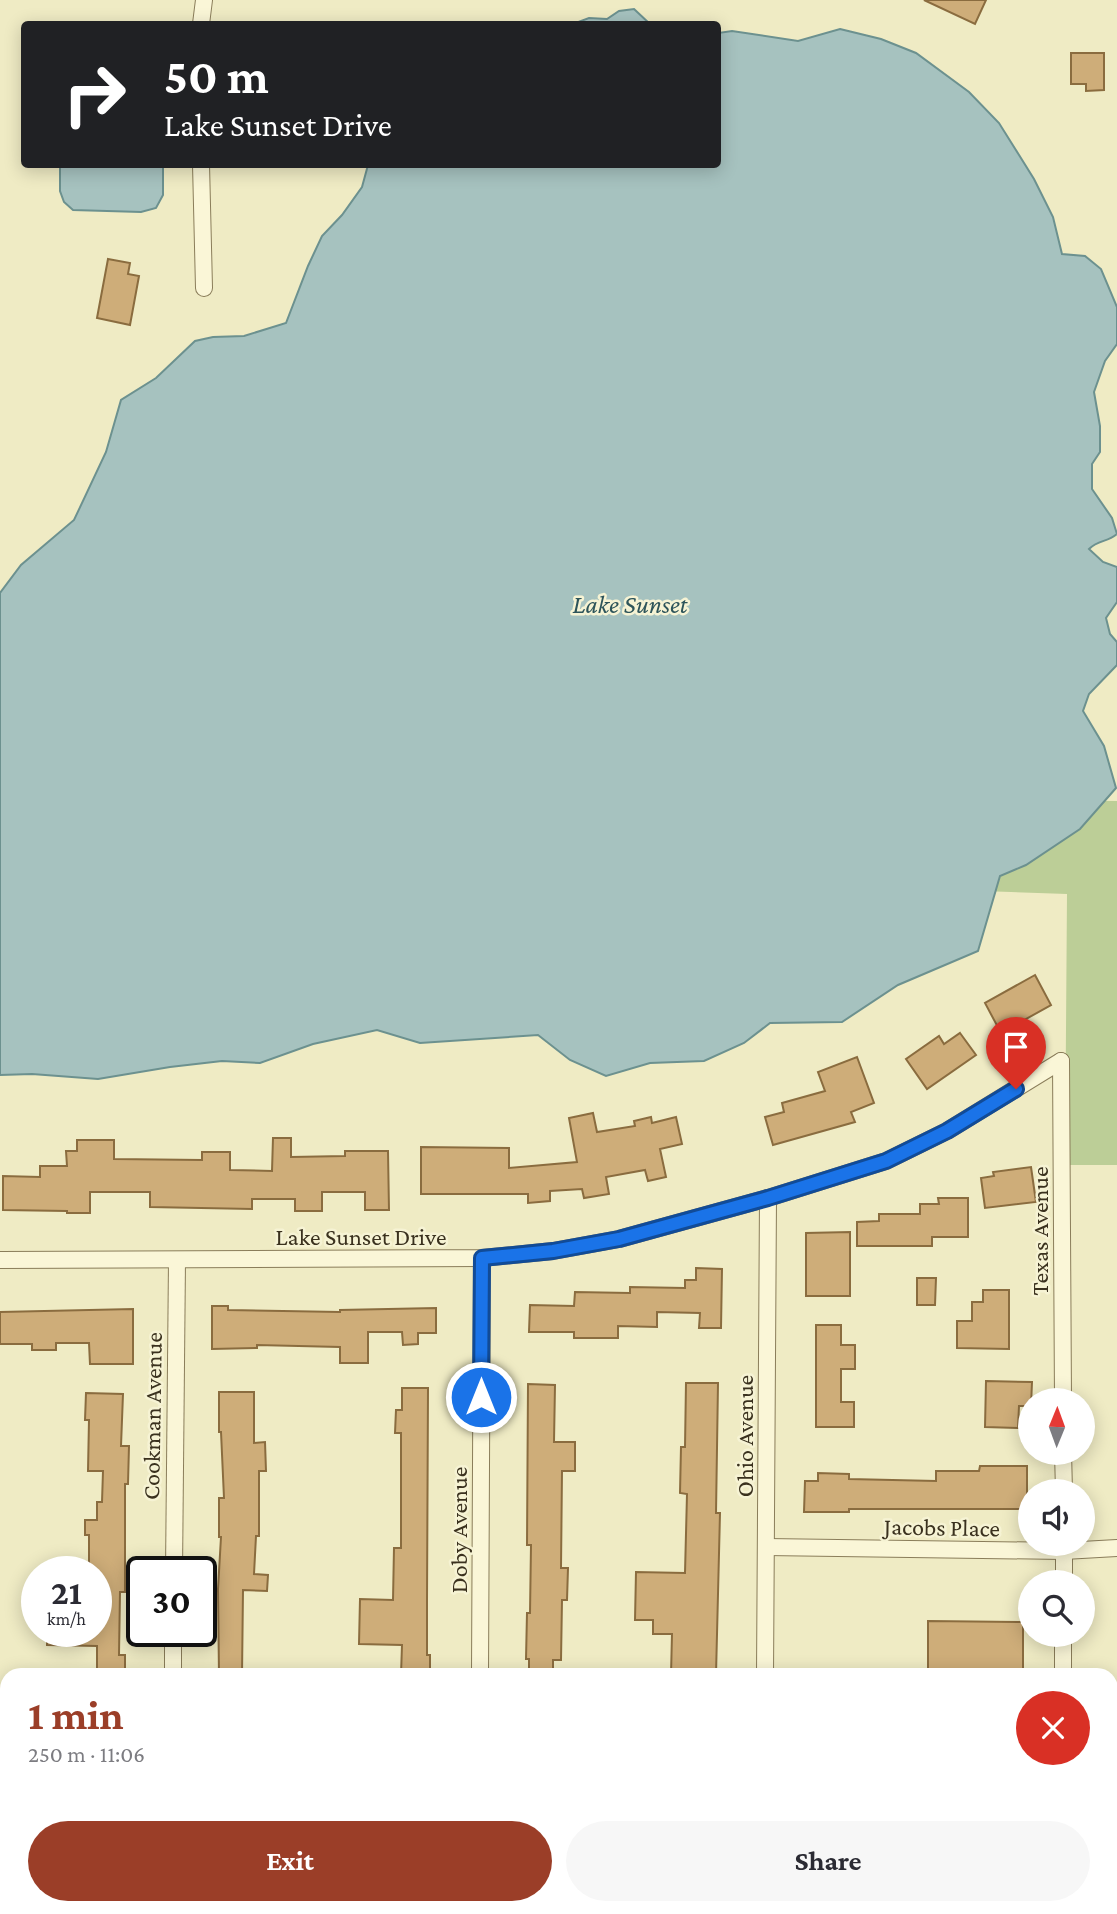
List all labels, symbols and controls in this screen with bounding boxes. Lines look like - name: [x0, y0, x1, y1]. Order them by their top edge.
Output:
- icon: right: [49, 49, 140, 140]
- text: 50 m: [164, 49, 269, 104]
- text: Lake Sunset Drive: [164, 107, 392, 143]
- water label: Lake Sunset: [573, 590, 688, 619]
- pin: [986, 1017, 1046, 1089]
- icon: arrive: [997, 1028, 1035, 1066]
- street label: Texas Avenue: [1026, 1166, 1053, 1296]
- street label: Lake Sunset Drive: [276, 1223, 446, 1250]
- street label: Cookman Avenue: [137, 1332, 167, 1500]
- position arrow: [444, 1360, 518, 1434]
- street label: Ohio Avenue: [731, 1375, 758, 1497]
- north arrow: [1018, 1388, 1096, 1465]
- map controls: [1018, 1388, 1095, 1647]
- street label: Doby Avenue: [445, 1467, 472, 1593]
- button: sound: [1018, 1479, 1095, 1556]
- street label: Jacobs Place: [882, 1512, 1000, 1542]
- speed limit sign: 30: [126, 1556, 217, 1647]
- button: search: [1018, 1570, 1095, 1647]
- text: 21: [51, 1573, 82, 1612]
- text: km/h: [47, 1609, 86, 1629]
- text: 1 min: [28, 1691, 124, 1738]
- button: close: [1016, 1691, 1090, 1765]
- text: 250 m · 11:06: [28, 1741, 145, 1767]
- button: Exit: [28, 1821, 552, 1901]
- button: Share: [566, 1821, 1090, 1901]

